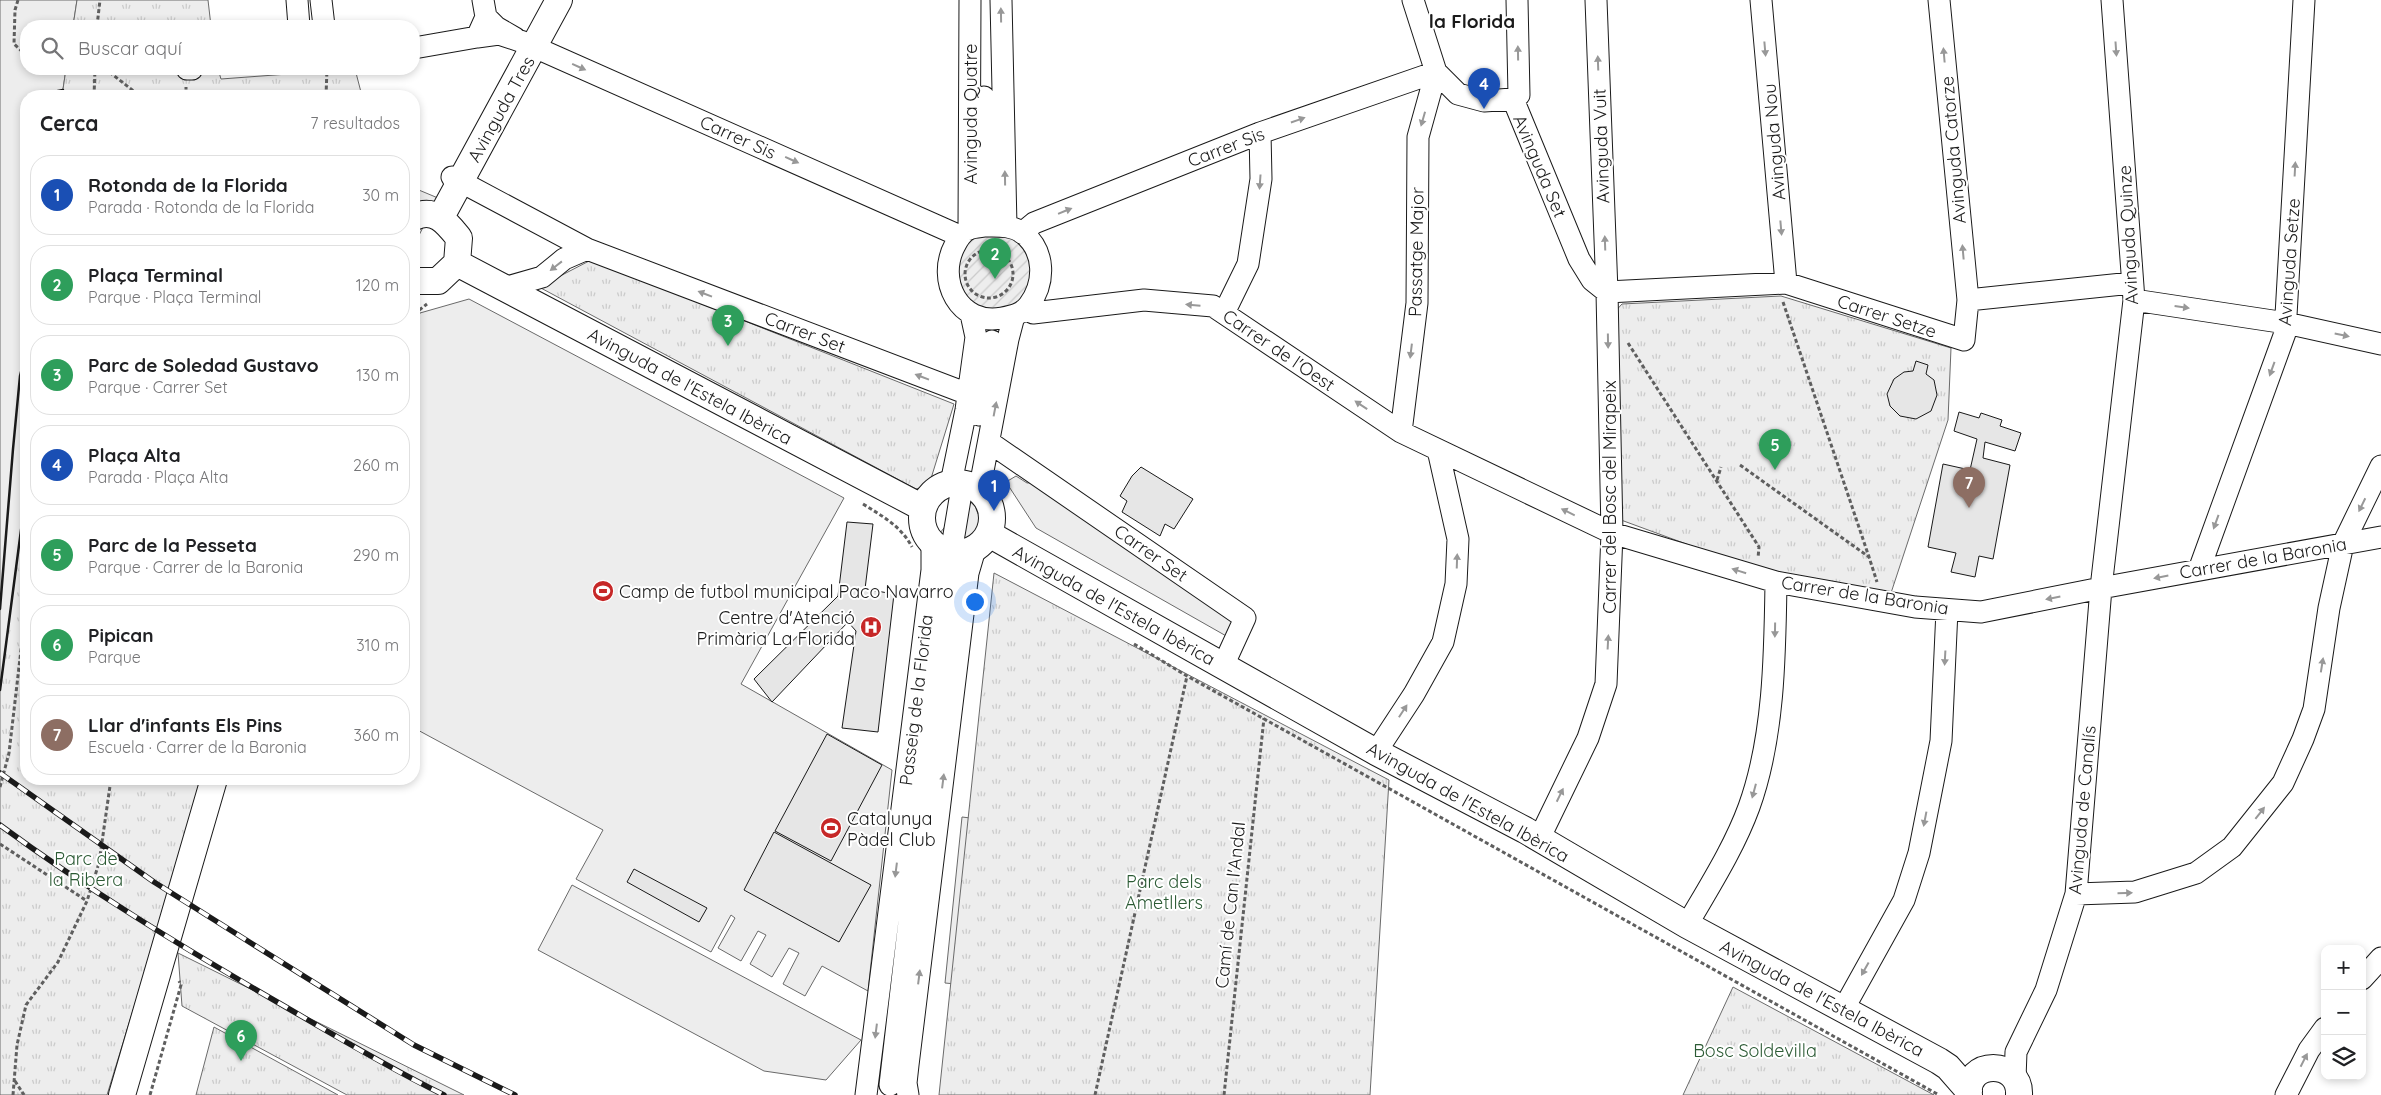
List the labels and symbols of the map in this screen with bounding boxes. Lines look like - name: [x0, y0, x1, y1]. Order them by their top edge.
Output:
- one-way arrow: [997, 7, 1005, 23]
- district label: la Florida: [1429, 9, 1515, 33]
- one-way arrow: [1762, 41, 1770, 57]
- one-way arrow: [2112, 41, 2120, 57]
- street label: Avinguda Quatre: [959, 44, 982, 184]
- one-way arrow: [1514, 45, 1522, 61]
- one-way arrow: [1940, 47, 1948, 63]
- street label: Avinguda Tres: [462, 52, 540, 166]
- one-way arrow: [1594, 55, 1602, 71]
- one-way arrow: [572, 63, 586, 71]
- pin: 4: [1468, 68, 1500, 109]
- street label: Avinguda Catorze: [1935, 75, 1971, 225]
- street label: Avinguda Nou: [1757, 83, 1791, 201]
- street label: Avinguda Vuit: [1588, 88, 1614, 204]
- street label: Carrer Sis: [697, 110, 779, 164]
- street label: Avinguda Set: [1508, 111, 1572, 221]
- one-way arrow: [1418, 112, 1426, 127]
- one-way arrow: [1291, 116, 1306, 124]
- street label: Carrer Sis: [1184, 122, 1268, 172]
- one-way arrow: [785, 157, 799, 165]
- one-way arrow: [2291, 161, 2299, 177]
- street label: Avinguda Quinze: [2113, 164, 2143, 306]
- one-way arrow: [1001, 170, 1009, 186]
- one-way arrow: [1256, 174, 1264, 190]
- street label: Passatge Major: [1403, 187, 1429, 317]
- street label: Avinguda Setze: [2273, 197, 2305, 327]
- one-way arrow: [1058, 206, 1072, 214]
- one-way arrow: [1777, 220, 1785, 236]
- one-way arrow: [1601, 235, 1609, 251]
- pin: 2: [979, 238, 1011, 279]
- one-way arrow: [1959, 244, 1967, 260]
- one-way arrow: [549, 261, 562, 272]
- street label: Carrer Setze: [1834, 289, 1940, 343]
- one-way arrow: [697, 290, 712, 298]
- one-way arrow: [1185, 300, 1201, 308]
- street label: Carrer de l'Oest: [1219, 304, 1339, 396]
- one-way arrow: [2174, 304, 2190, 312]
- pin: 3: [712, 305, 744, 346]
- street label: Carrer Set: [761, 306, 849, 358]
- street label: Avinguda de l'Estela Ibèrica: [584, 322, 796, 450]
- one-way arrow: [2334, 331, 2350, 339]
- one-way arrow: [1604, 333, 1612, 349]
- one-way arrow: [1407, 343, 1415, 359]
- one-way arrow: [2268, 362, 2276, 377]
- one-way arrow: [914, 373, 929, 381]
- street label: Carrer del Bosc del Mirapeix: [1598, 380, 1621, 614]
- one-way arrow: [1354, 400, 1368, 410]
- one-way arrow: [991, 402, 999, 417]
- pin: 5: [1759, 429, 1791, 470]
- pin: 7: [1953, 467, 1985, 508]
- pin: 1: [978, 470, 1010, 511]
- one-way arrow: [2358, 498, 2366, 512]
- one-way arrow: [1561, 508, 1576, 516]
- one-way arrow: [2212, 515, 2220, 530]
- street label: Carrer Set: [1110, 519, 1192, 587]
- street label: Carrer de la Baronia: [2178, 532, 2348, 584]
- street label: Avinguda de l'Estela Ibèrica: [1009, 540, 1219, 670]
- one-way arrow: [1453, 553, 1461, 569]
- one-way arrow: [1731, 566, 1746, 574]
- street label: Carrer de la Baronia: [1780, 570, 1950, 620]
- one-way arrow: [2153, 573, 2169, 581]
- sports icon: Camp de futbol municipal Paco Navarro: [591, 579, 615, 603]
- place label: Camp de futbol municipal Paco Navarro: [619, 580, 954, 603]
- your location: [962, 589, 988, 615]
- one-way arrow: [2046, 594, 2061, 602]
- place label: Centre d'Atenció Primària La Florida: [697, 606, 855, 650]
- street label: Passeig de la Florida: [894, 613, 938, 787]
- hospital icon: Centre d'Atenció Primària La Florida: [859, 615, 883, 639]
- one-way arrow: [1771, 623, 1779, 639]
- one-way arrow: [1604, 634, 1612, 650]
- one-way arrow: [1941, 651, 1949, 667]
- one-way arrow: [2318, 657, 2326, 673]
- one-way arrow: [1398, 704, 1408, 718]
- street label: Avinguda de Canalís: [2063, 725, 2101, 895]
- street label: Avinguda de l'Estela Ibèrica: [1363, 737, 1573, 867]
- one-way arrow: [939, 773, 947, 789]
- one-way arrow: [1749, 783, 1757, 798]
- one-way arrow: [1557, 788, 1565, 802]
- place label: Catalunya Pàdel Club: [847, 807, 936, 851]
- one-way arrow: [2254, 807, 2265, 820]
- one-way arrow: [1921, 812, 1929, 828]
- sports icon: Catalunya Pàdel Club: [819, 816, 843, 840]
- street label: Camí de Can l'Andal: [1210, 821, 1250, 989]
- park label: Parc de la Ribera: [49, 847, 123, 891]
- one-way arrow: [892, 862, 900, 878]
- park label: Parc dels Ametllers: [1125, 870, 1203, 914]
- one-way arrow: [2117, 888, 2133, 896]
- street label: Avinguda de l'Estela Ibèrica: [1716, 934, 1928, 1062]
- one-way arrow: [1861, 962, 1870, 975]
- one-way arrow: [915, 969, 923, 985]
- pin: 6: [225, 1020, 257, 1061]
- one-way arrow: [872, 1023, 880, 1039]
- park label: Bosc Soldevilla: [1693, 1039, 1817, 1062]
- one-way arrow: [2300, 1053, 2308, 1068]

